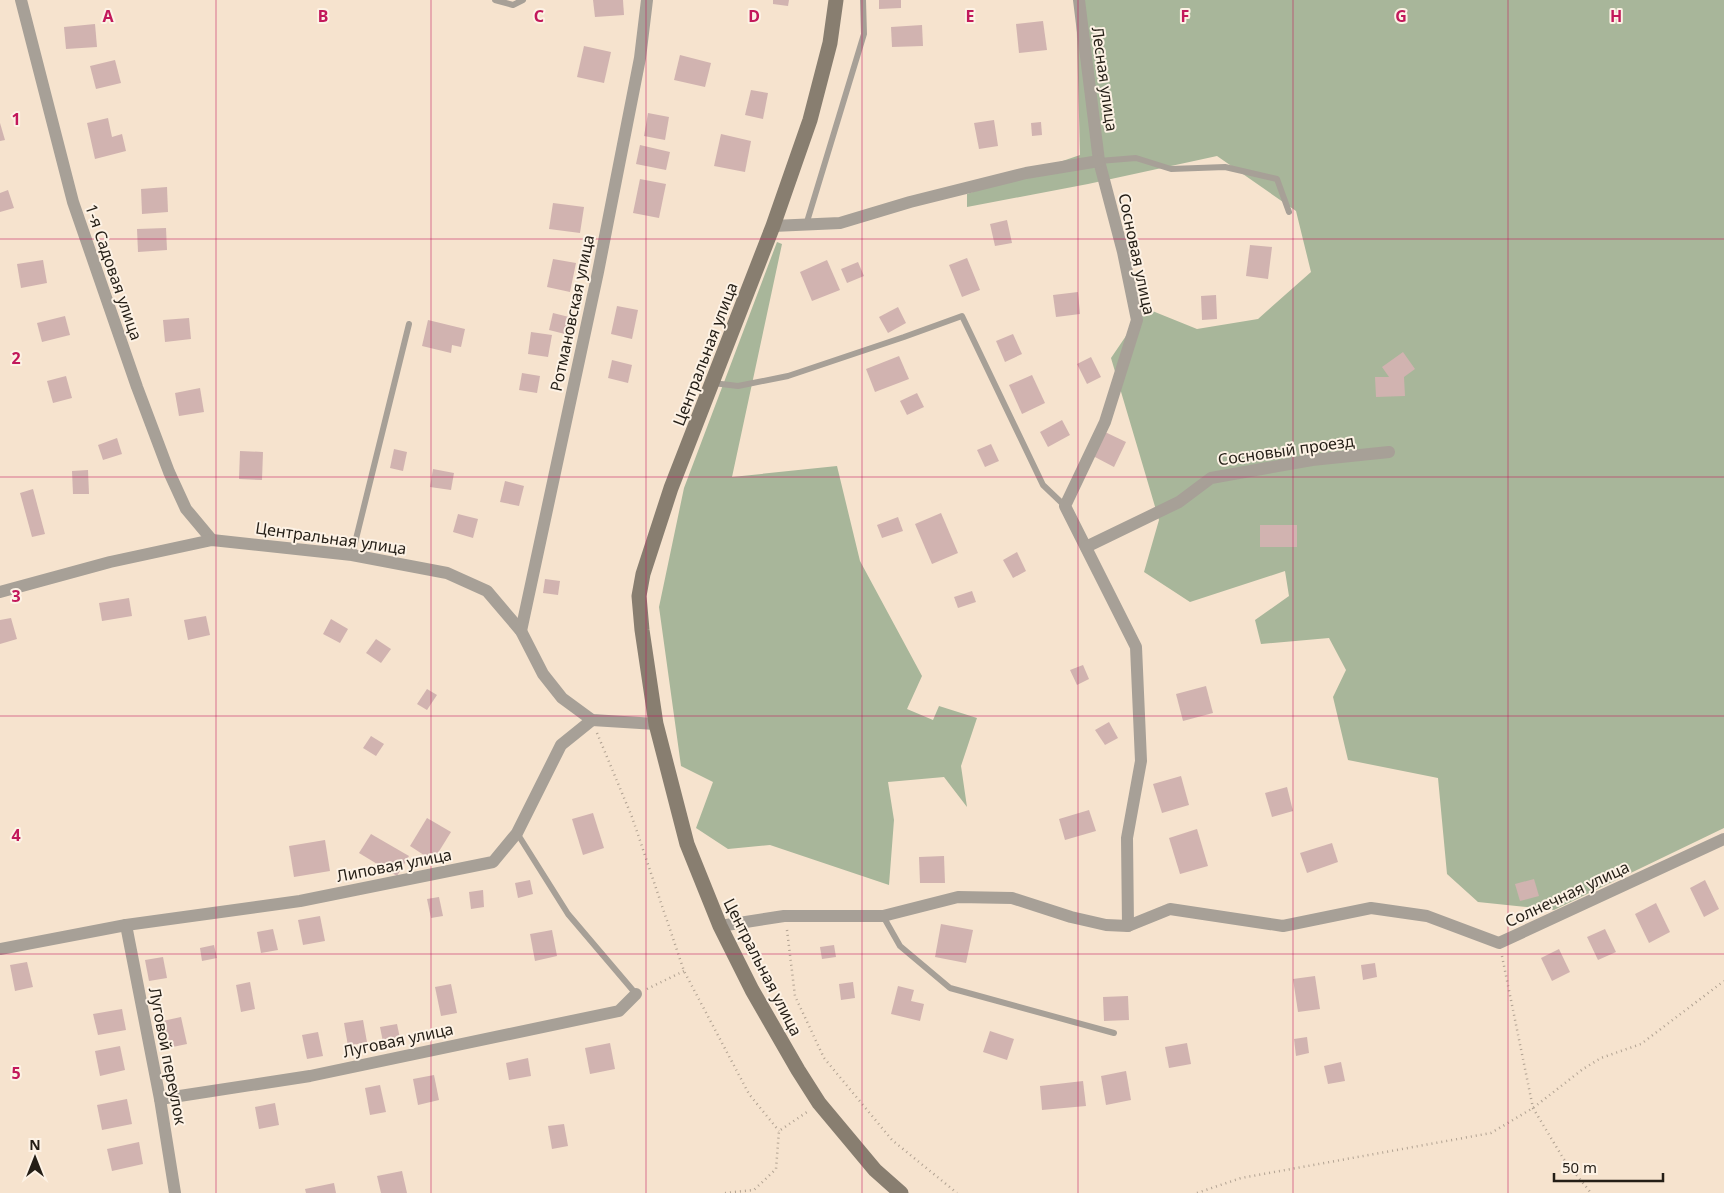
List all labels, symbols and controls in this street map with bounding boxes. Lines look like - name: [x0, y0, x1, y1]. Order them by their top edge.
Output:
- text: A: [102, 5, 114, 27]
- text: B: [318, 5, 328, 27]
- text: C: [534, 5, 544, 27]
- text: D: [748, 5, 760, 27]
- text: E: [966, 5, 975, 27]
- text: F: [1181, 5, 1189, 27]
- text: G: [1395, 5, 1407, 27]
- text: H: [1610, 5, 1622, 27]
- street label: Лесная улица: [1087, 25, 1123, 133]
- text: 1: [11, 108, 21, 130]
- street label: Сосновая улица: [1113, 191, 1161, 317]
- street label: 1-я Садовая улица: [80, 201, 148, 343]
- street label: Ротмановская улица: [545, 233, 599, 393]
- street label: Центральная улица: [667, 279, 743, 429]
- text: 2: [11, 347, 21, 369]
- street label: Сосновый проезд: [1216, 430, 1356, 470]
- street label: Центральная улица: [254, 517, 408, 559]
- text: 3: [11, 585, 21, 607]
- text: 4: [11, 824, 21, 846]
- street label: Липовая улица: [334, 843, 454, 887]
- street label: Солнечная улица: [1501, 856, 1633, 932]
- street label: Центральная улица: [719, 894, 807, 1040]
- street label: Луговой переулок: [144, 985, 192, 1127]
- street label: Луговая улица: [341, 1018, 455, 1062]
- text: 5: [11, 1062, 21, 1084]
- north arrow: [10, 1133, 60, 1183]
- text: N: [29, 1135, 41, 1154]
- scale bar: [1554, 1150, 1663, 1182]
- text: 50 m: [1562, 1157, 1597, 1177]

